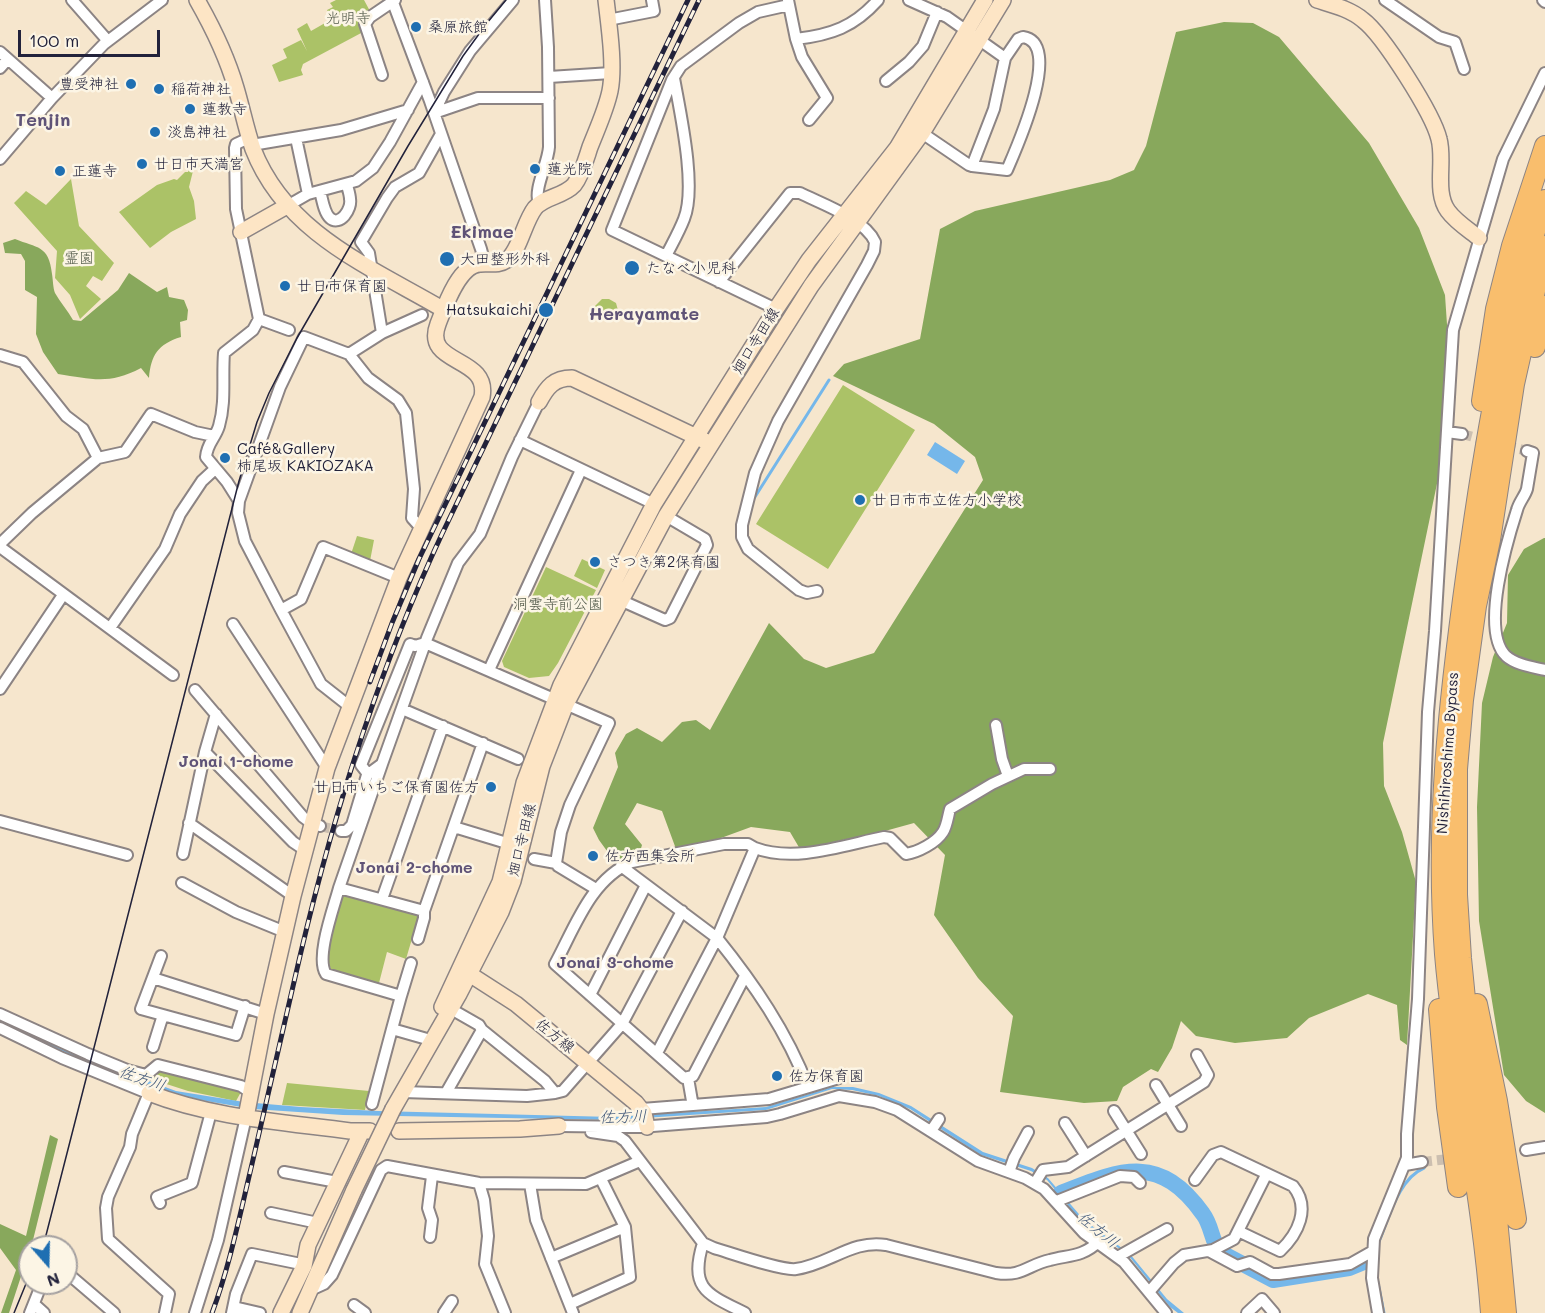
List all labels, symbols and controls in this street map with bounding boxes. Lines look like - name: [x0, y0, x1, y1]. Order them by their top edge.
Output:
- park label: 光明寺: [326, 9, 370, 27]
- scale bar: [21, 18, 164, 56]
- place label: 桑原旅館: [428, 18, 488, 36]
- marker: 桑原旅館: [409, 20, 423, 34]
- text: 100 m: [29, 28, 79, 52]
- place label: 豊受神社: [59, 75, 119, 93]
- marker: 豊受神社: [124, 77, 138, 91]
- place label: 稲荷神社: [171, 80, 231, 98]
- marker: 稲荷神社: [152, 82, 166, 96]
- place label: 蓮教寺: [202, 100, 247, 118]
- marker: 蓮教寺: [183, 102, 197, 116]
- district label: Tenjin: [16, 109, 70, 131]
- place label: 淡島神社: [167, 123, 227, 141]
- marker: 淡島神社: [148, 125, 162, 139]
- place label: 廿日市天満宮: [154, 155, 244, 173]
- marker: 廿日市天満宮: [135, 157, 149, 171]
- place label: 蓮光院: [547, 160, 592, 178]
- place label: 正蓮寺: [72, 162, 117, 180]
- marker: 蓮光院: [528, 162, 542, 176]
- marker: 正蓮寺: [53, 164, 67, 178]
- district label: Ekimae: [450, 221, 514, 243]
- park label: 霊園: [64, 249, 94, 267]
- marker: 大田整形外科: [438, 250, 456, 268]
- place label: 大田整形外科: [460, 250, 550, 268]
- marker: たなべ小児科: [623, 259, 641, 277]
- place label: たなべ小児科: [646, 259, 736, 277]
- place label: 廿日市保育園: [297, 277, 387, 295]
- marker: 廿日市保育園: [278, 279, 292, 293]
- place label: Hatsukaichi: [446, 301, 532, 319]
- marker: Hatsukaichi: [537, 301, 555, 319]
- district label: Herayamate: [589, 303, 699, 325]
- street label: 畑口寺田線: [728, 304, 784, 378]
- place label: Café&Gallery 柿尾坂 KAKIOZAKA: [237, 440, 374, 475]
- marker: Café&Gallery 柿尾坂 KAKIOZAKA: [218, 451, 232, 465]
- place label: 廿日市市立佐方小学校: [872, 491, 1022, 509]
- marker: 廿日市市立佐方小学校: [853, 493, 867, 507]
- place label: さつき第2保育園: [607, 553, 720, 571]
- marker: さつき第2保育園: [588, 555, 602, 569]
- park label: 洞雲寺前公園: [513, 595, 603, 613]
- street label: Nishihiroshima Bypass: [1433, 671, 1463, 835]
- district label: Jonai 1-chome: [178, 752, 294, 772]
- place label: 廿日市いちご保育園佐方: [314, 778, 479, 796]
- marker: 廿日市いちご保育園佐方: [484, 780, 498, 794]
- street label: 畑口寺田線: [504, 801, 540, 879]
- place label: 佐方西集会所: [605, 847, 695, 865]
- marker: 佐方西集会所: [586, 849, 600, 863]
- district label: Jonai 2-chome: [356, 858, 472, 878]
- district label: Jonai 3-chome: [556, 953, 674, 973]
- street label: 佐方線: [532, 1015, 578, 1057]
- water label: 佐方川: [116, 1062, 168, 1096]
- place label: 佐方保育園: [789, 1067, 864, 1085]
- marker: 佐方保育園: [770, 1069, 784, 1083]
- water label: 佐方川: [599, 1107, 647, 1127]
- water label: 佐方川: [1073, 1207, 1123, 1253]
- north arrow: [18, 1235, 78, 1295]
- text: N: [44, 1269, 63, 1292]

